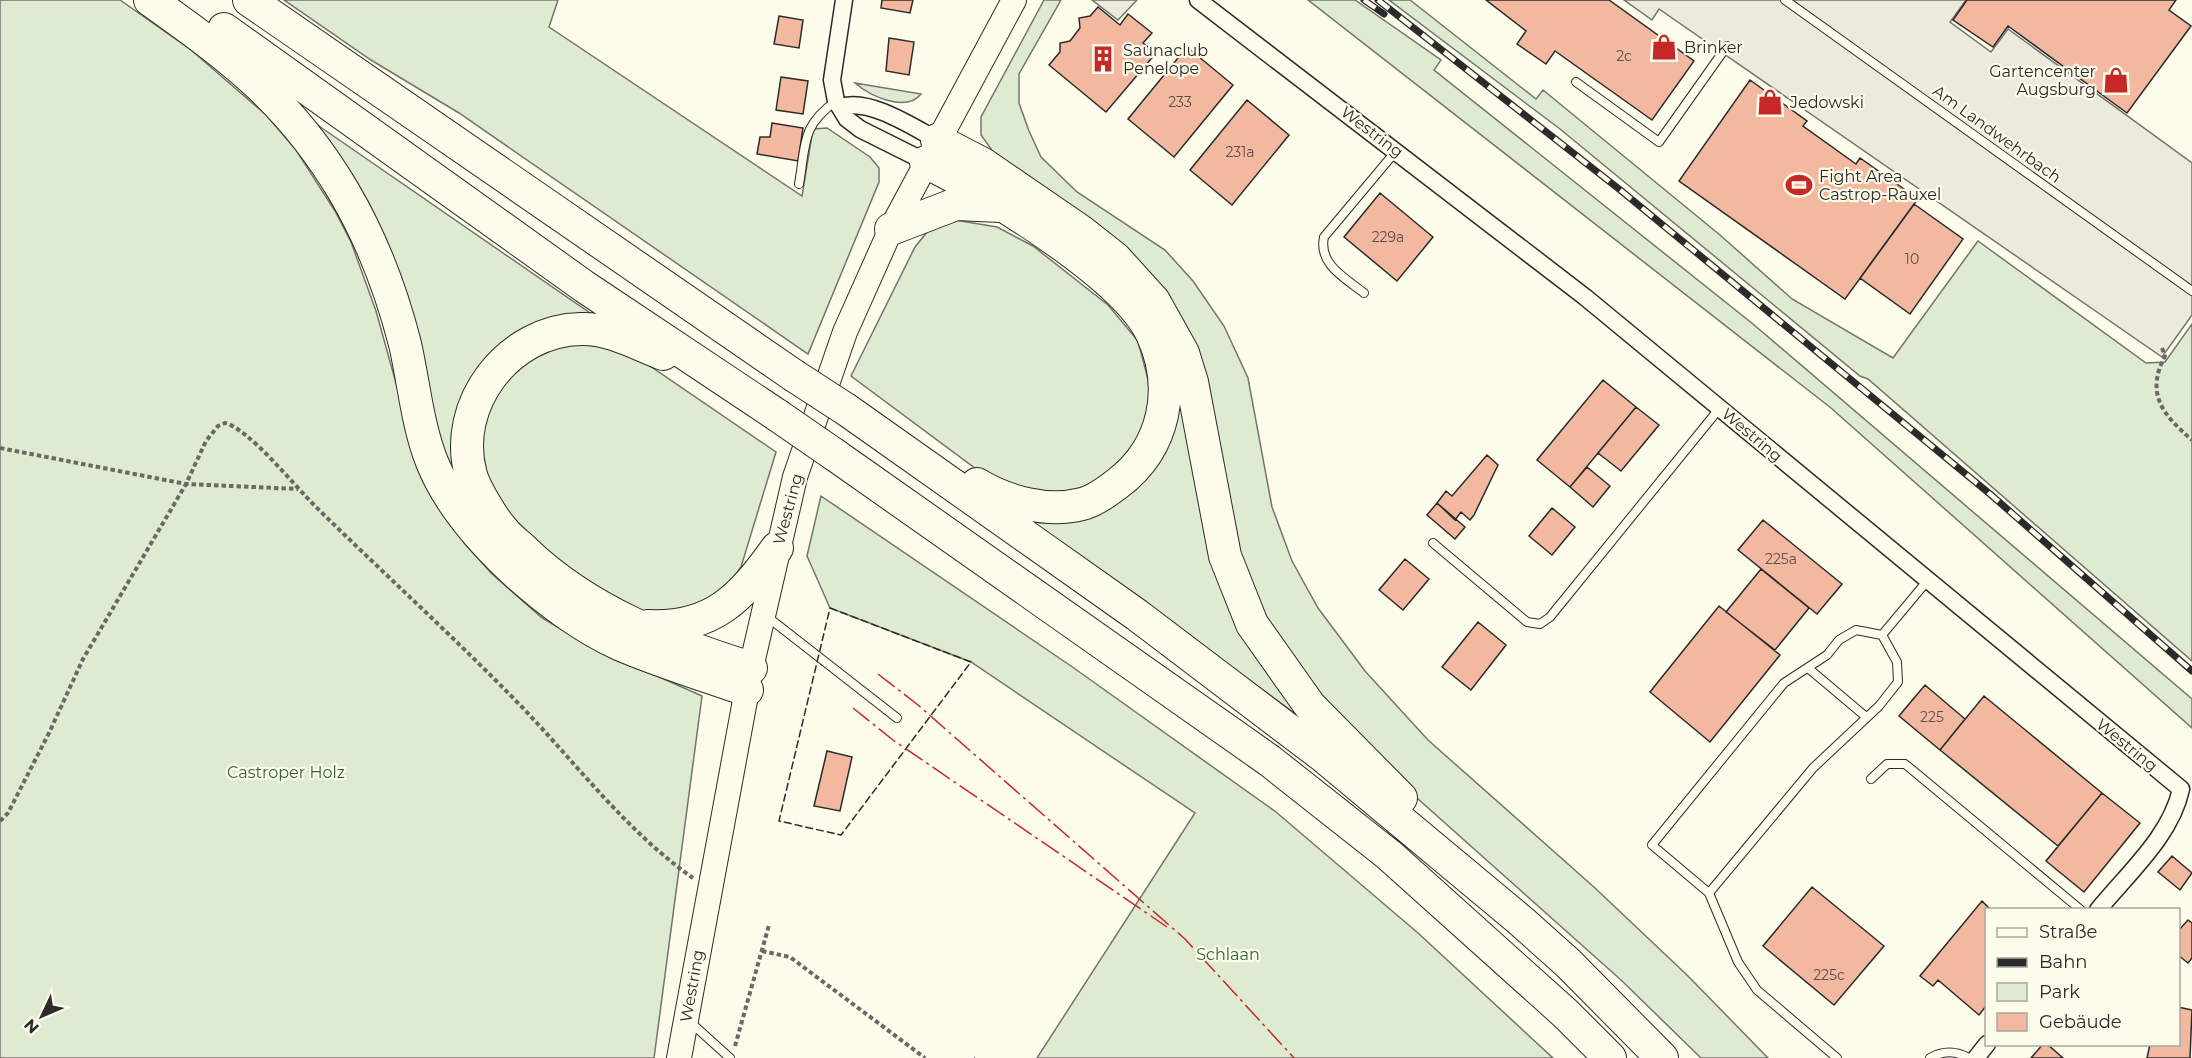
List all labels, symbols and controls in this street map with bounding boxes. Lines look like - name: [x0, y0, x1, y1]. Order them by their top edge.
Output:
- shop icon: Brinker: [1649, 32, 1679, 62]
- place label: Brinker: [1684, 38, 1743, 57]
- place label: Saunaclub Penelope: [1123, 41, 1208, 78]
- building icon: Saunaclub Penelope: [1088, 44, 1118, 74]
- house number: 2c: [1616, 47, 1632, 65]
- place label: Gartencenter Augsburg: [1989, 62, 2096, 99]
- shop icon: Gartencenter Augsburg: [2101, 65, 2131, 95]
- street label: Am Landwehrbach: [1929, 81, 2065, 187]
- shop icon: Jedowski: [1755, 87, 1785, 117]
- house number: 233: [1168, 93, 1192, 111]
- place label: Jedowski: [1789, 93, 1864, 112]
- street label: Westring: [1337, 102, 1407, 162]
- house number: 231a: [1225, 143, 1255, 161]
- place label: Fight Area Castrop-Rauxel: [1819, 167, 1941, 204]
- sports icon: Fight Area Castrop-Rauxel: [1784, 170, 1814, 200]
- house number: 229a: [1372, 228, 1404, 246]
- house number: 10: [1905, 250, 1919, 268]
- street label: Westring: [1718, 404, 1786, 466]
- street label: Westring: [769, 471, 807, 547]
- house number: 225a: [1765, 550, 1797, 568]
- house number: 225: [1920, 708, 1944, 726]
- street label: Westring: [2093, 715, 2161, 775]
- park label: Castroper Holz: [227, 763, 345, 782]
- legend: [1985, 908, 2180, 1046]
- text: Straße: [2039, 921, 2098, 943]
- park label: Schlaan: [1196, 945, 1260, 964]
- street label: Westring: [676, 948, 708, 1024]
- text: Bahn: [2039, 951, 2088, 973]
- house number: 225c: [1813, 966, 1845, 984]
- text: Park: [2039, 981, 2080, 1003]
- north arrow: [12, 986, 72, 1046]
- text: Gebäude: [2039, 1011, 2122, 1033]
- text: N: [20, 1015, 43, 1037]

